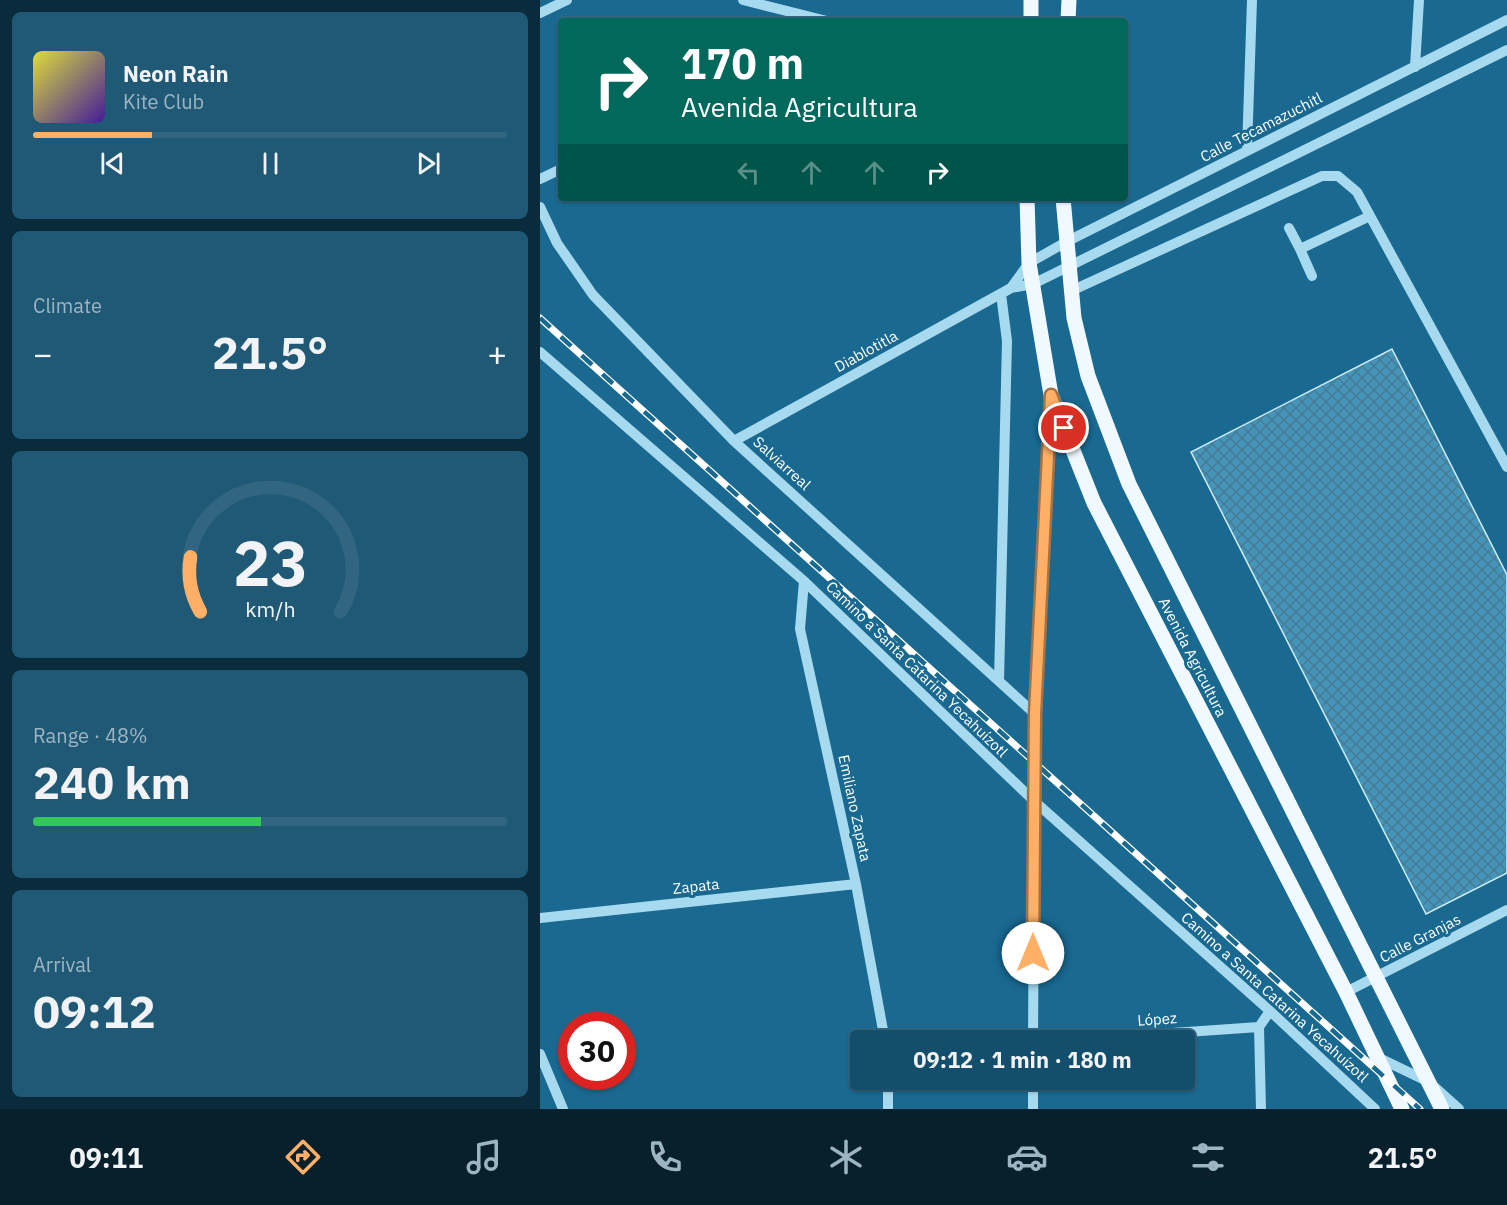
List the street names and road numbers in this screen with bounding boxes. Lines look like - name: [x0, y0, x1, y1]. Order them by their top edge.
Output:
- street label: Calle Tecamazuchitl: [1197, 88, 1325, 166]
- street label: Diablotitla: [831, 326, 901, 376]
- street label: Salviarreal: [749, 432, 815, 494]
- street label: Camino a Santa Catarina Yecahuízotl: [822, 577, 1012, 761]
- street label: Avenida Agricultura: [1155, 594, 1231, 720]
- street label: Emiliano Zapata: [834, 753, 876, 863]
- street label: Zapata: [672, 874, 720, 898]
- street label: Camino a Santa Catarina Yecahuízotl: [1177, 908, 1373, 1086]
- street label: Calle Granjas: [1376, 909, 1464, 967]
- street label: López: [1137, 1008, 1177, 1030]

